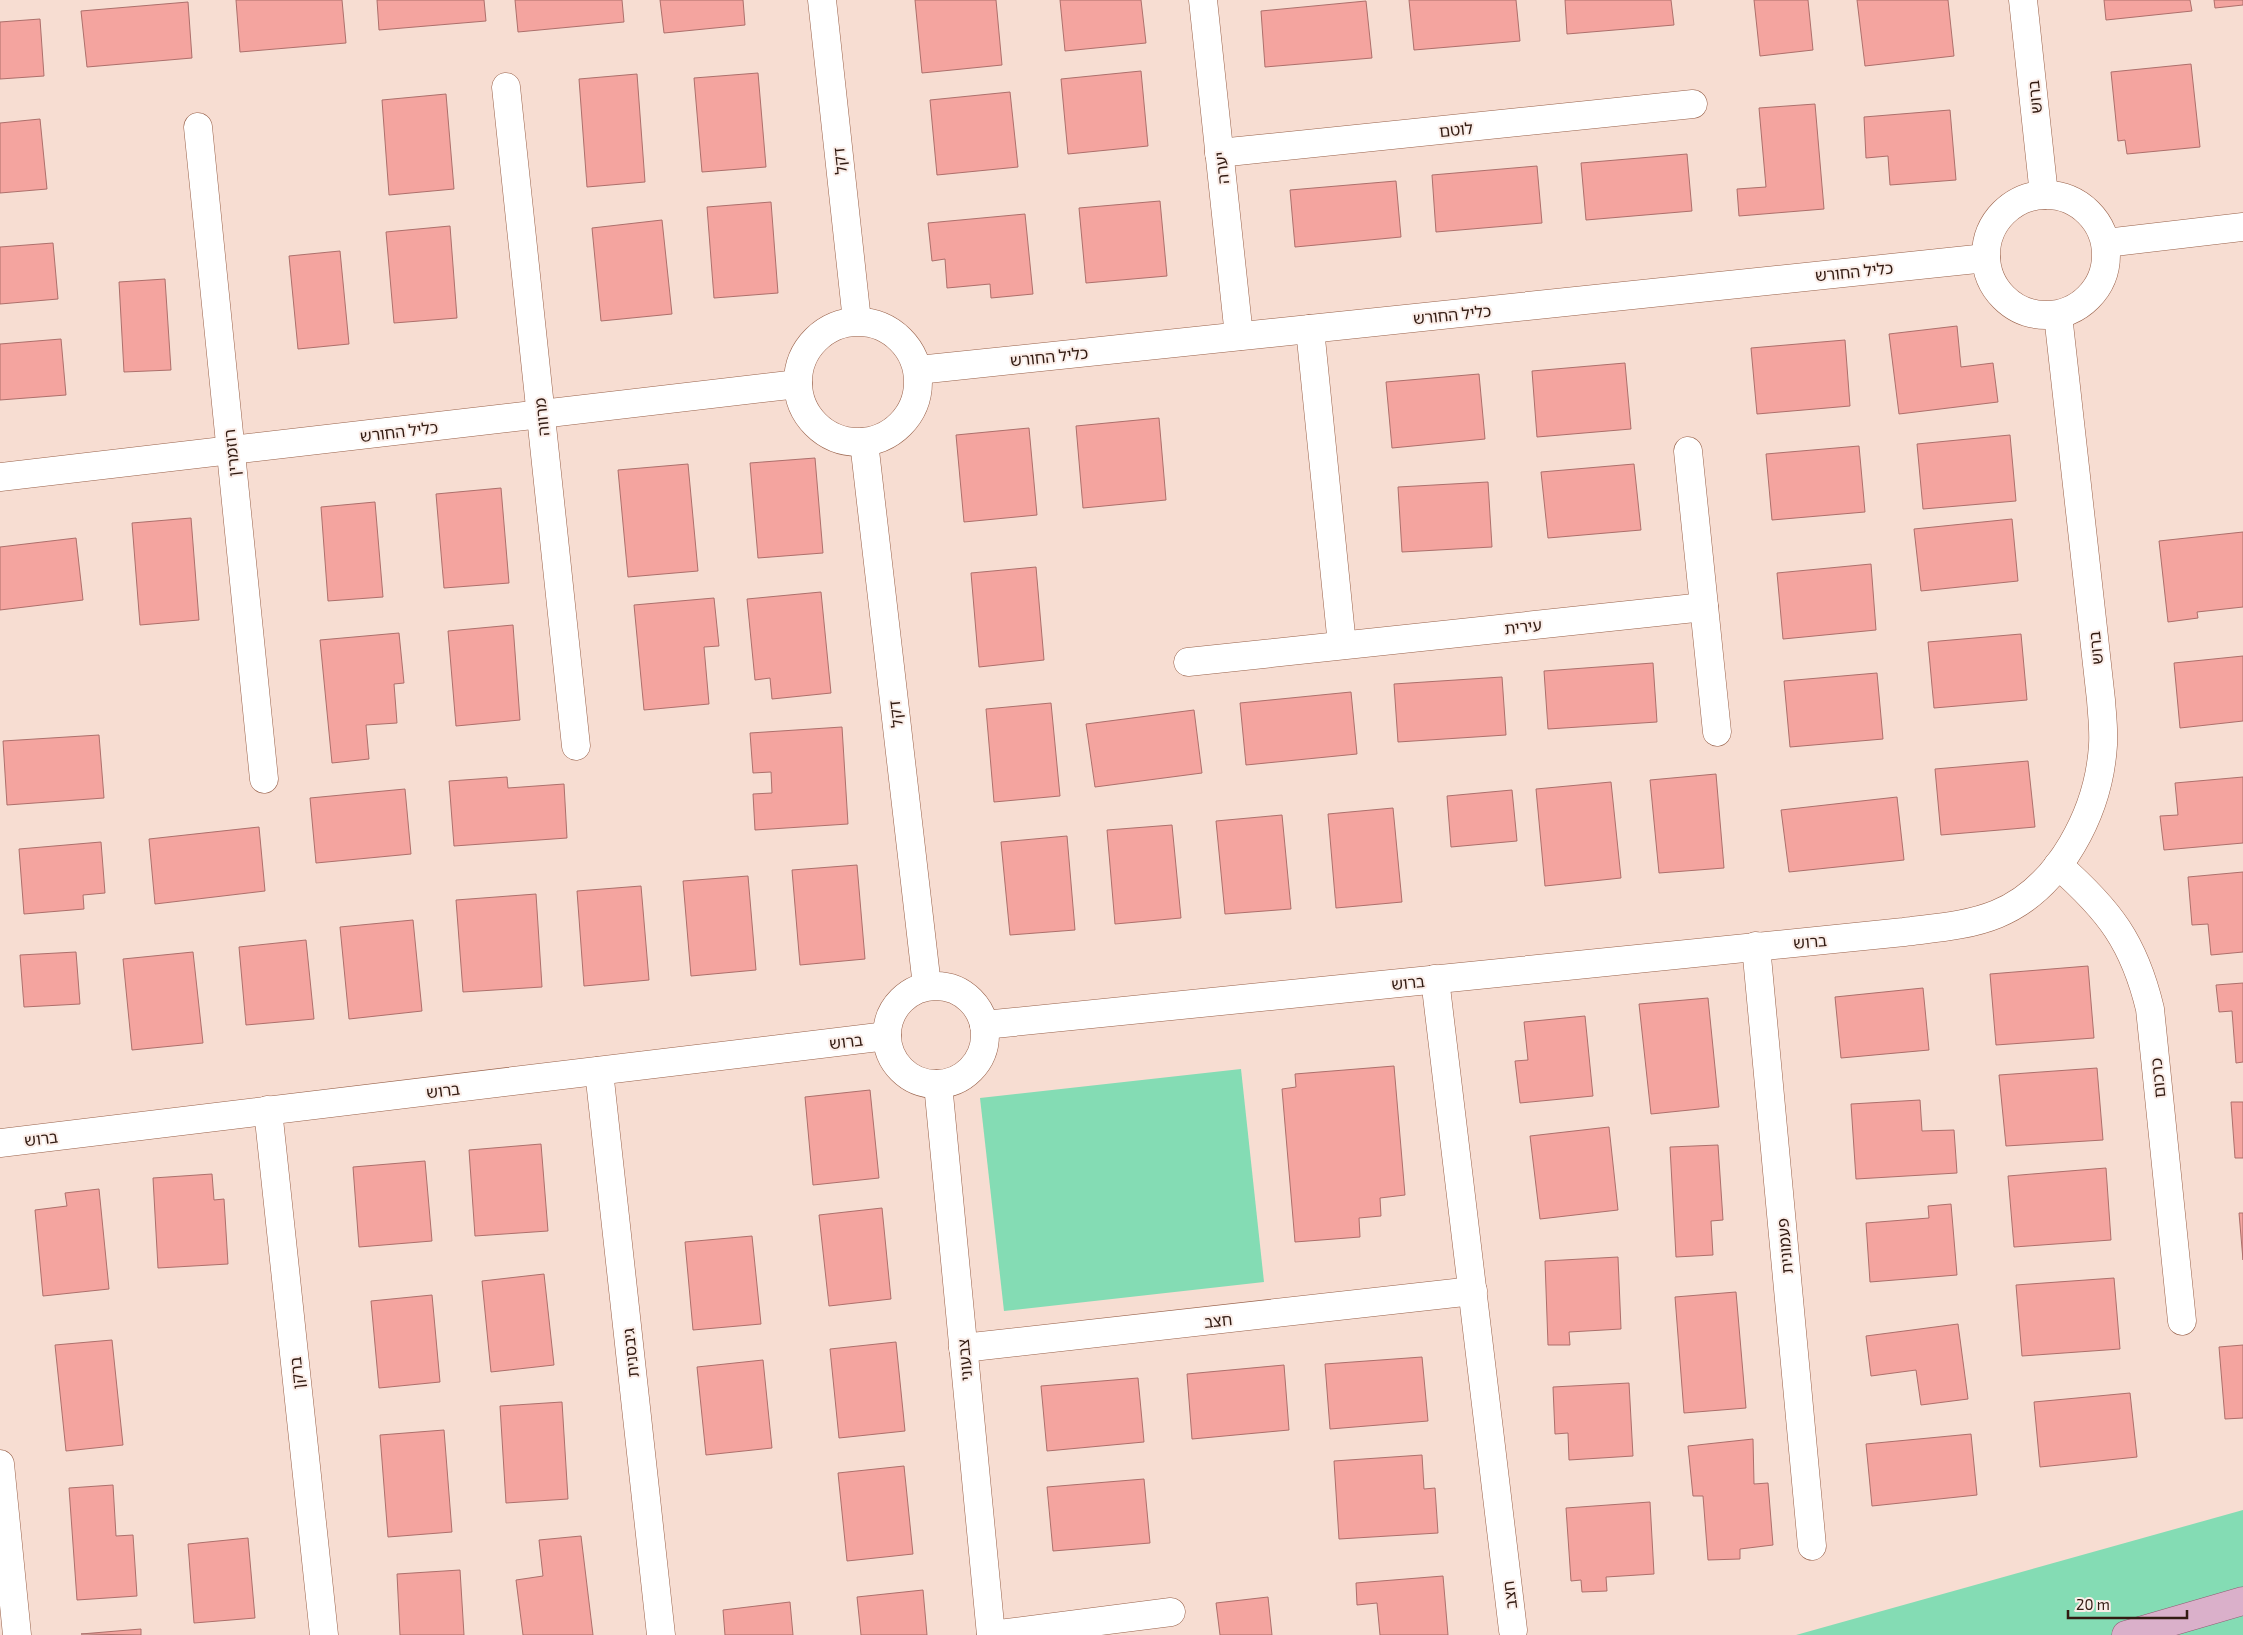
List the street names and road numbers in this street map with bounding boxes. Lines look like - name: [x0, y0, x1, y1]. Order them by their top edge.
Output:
- street label: ברוש: [2023, 79, 2045, 115]
- street label: לוטם: [1438, 118, 1474, 140]
- street label: דקל: [828, 146, 850, 175]
- street label: יערה: [1210, 151, 1232, 185]
- street label: כליל החורש: [1814, 257, 1894, 285]
- street label: כליל החורש: [1412, 300, 1492, 328]
- street label: כליל החורש: [1009, 342, 1089, 370]
- street label: מרווה: [530, 397, 552, 437]
- street label: כליל החורש: [359, 417, 439, 445]
- street label: רוזמרין: [219, 428, 243, 478]
- street label: עירית: [1503, 615, 1543, 637]
- street label: ברוש: [2084, 630, 2106, 666]
- street label: דקל: [884, 699, 906, 729]
- street label: ברוש: [1792, 930, 1828, 952]
- street label: ברוש: [1390, 971, 1426, 993]
- street label: ברוש: [828, 1030, 864, 1052]
- street label: כרכום: [2145, 1057, 2169, 1099]
- street label: ברוש: [425, 1079, 461, 1101]
- street label: ברוש: [23, 1127, 59, 1149]
- street label: פעמונית: [1772, 1217, 1796, 1275]
- street label: חצב: [1203, 1309, 1233, 1331]
- street label: גיבסנית: [618, 1327, 642, 1378]
- street label: צבעוני: [953, 1338, 975, 1382]
- street label: ברקן: [285, 1356, 307, 1390]
- street label: חצב: [1498, 1580, 1520, 1610]

